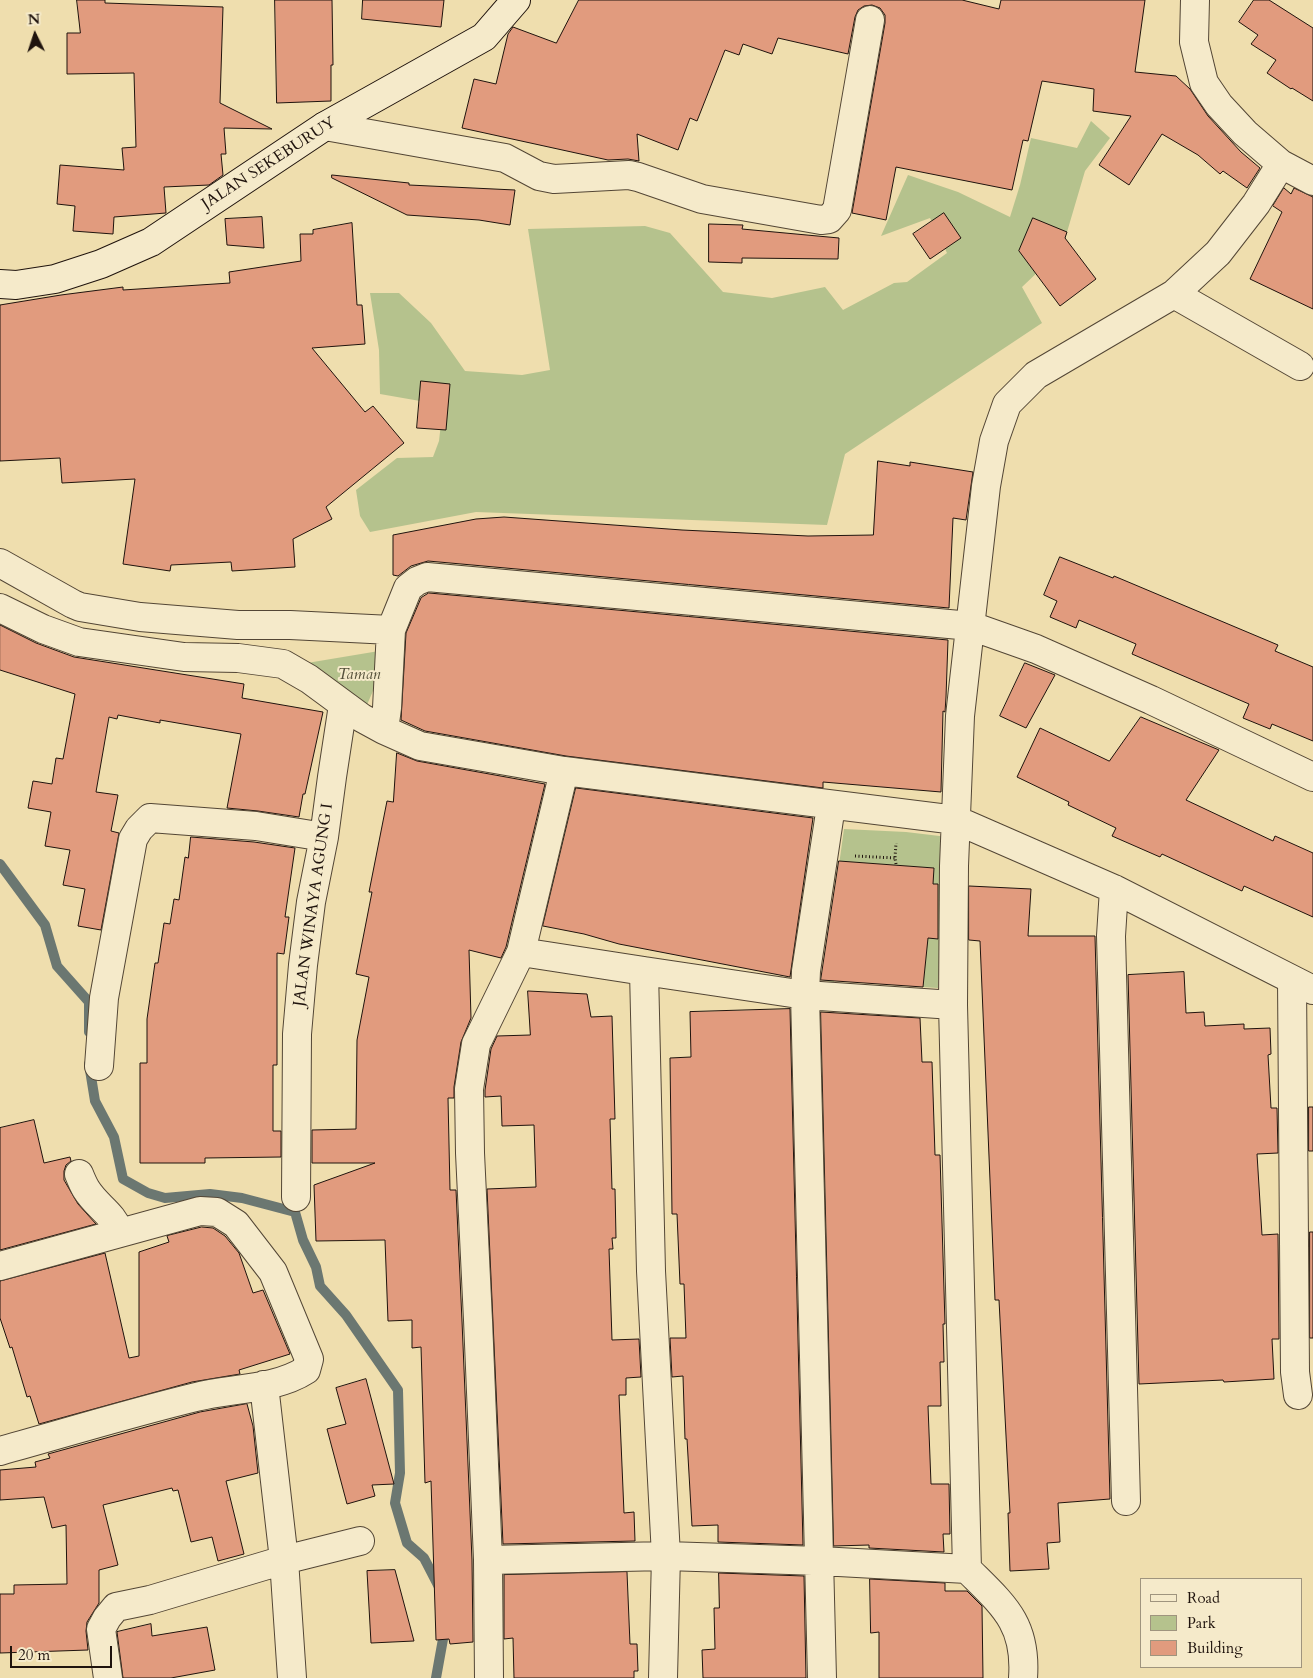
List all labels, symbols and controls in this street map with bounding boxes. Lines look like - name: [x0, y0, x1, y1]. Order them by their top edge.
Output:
- north arrow: [10, 10, 60, 60]
- text: N: [27, 10, 41, 29]
- street label: JALAN SEKEBURUY: [199, 114, 339, 214]
- park label: Taman: [337, 665, 381, 685]
- street label: JALAN WINAYA AGUNG I: [290, 802, 338, 1008]
- legend: [1140, 1578, 1303, 1668]
- text: Road: [1187, 1588, 1220, 1608]
- text: Park: [1187, 1613, 1216, 1633]
- scale bar: [12, 1636, 115, 1668]
- text: Building: [1187, 1638, 1243, 1658]
- text: 20 m: [18, 1645, 50, 1665]

